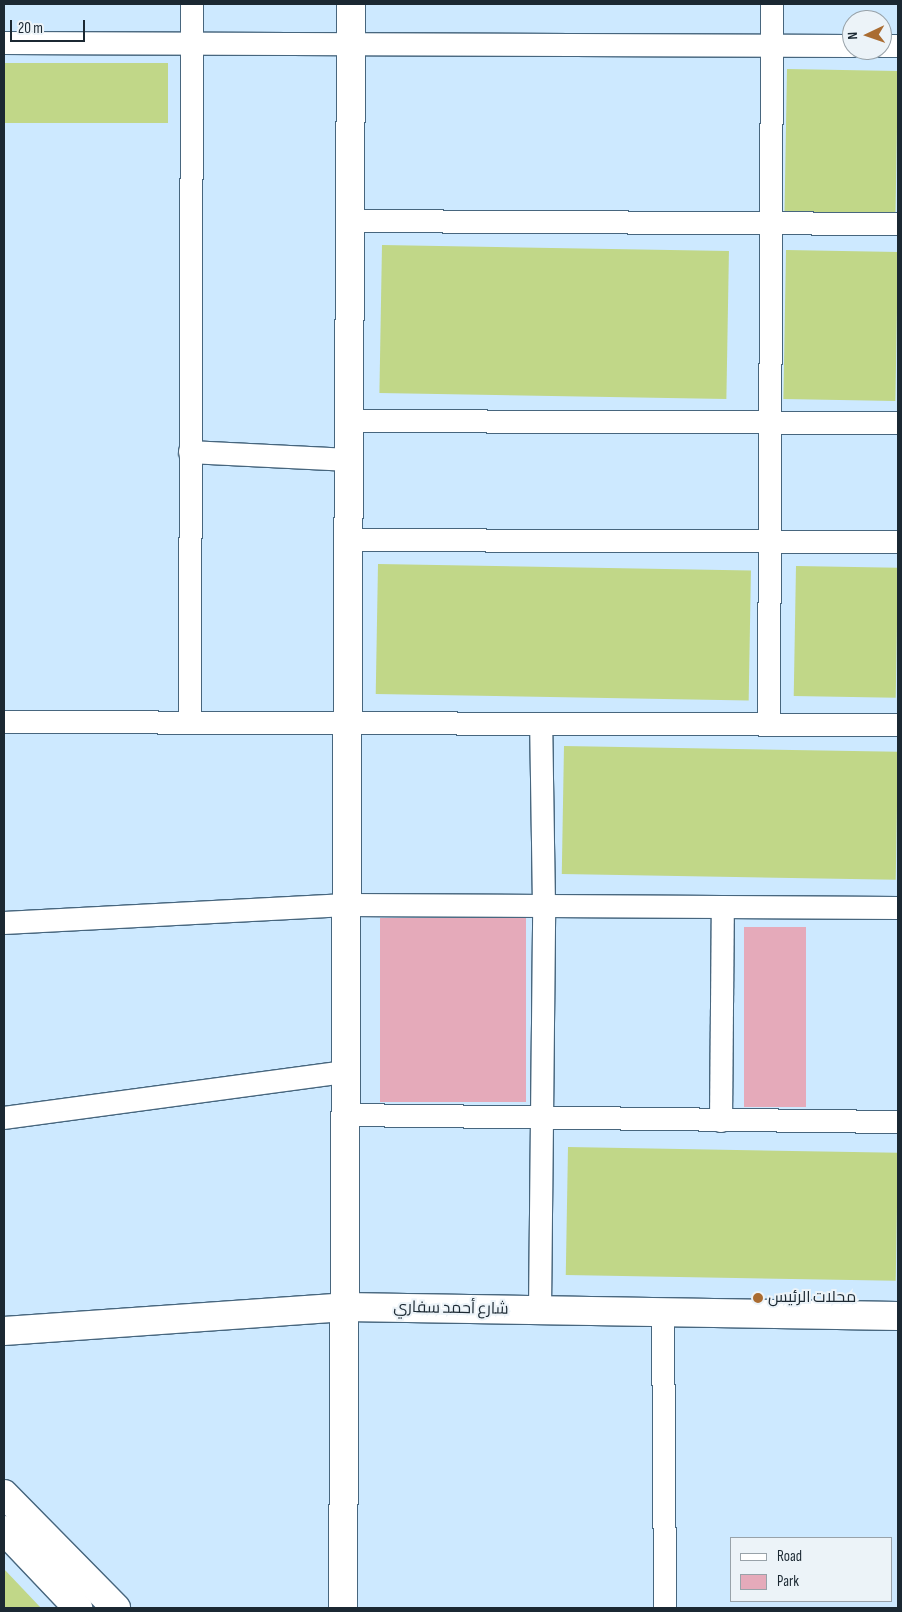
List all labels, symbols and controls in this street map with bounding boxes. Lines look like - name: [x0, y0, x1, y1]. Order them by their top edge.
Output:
- scale bar: [12, 10, 88, 42]
- north arrow: [842, 10, 892, 60]
- text: 20 m: [18, 19, 43, 38]
- text: N: [844, 32, 861, 40]
- place label: محلات الرئيس: [768, 1288, 856, 1308]
- marker: محلات الرئيس: [752, 1292, 764, 1304]
- street label: شارع أحمد سفاري: [393, 1298, 509, 1320]
- legend: [730, 1537, 892, 1602]
- text: Road: [777, 1547, 802, 1566]
- text: Park: [777, 1572, 799, 1591]

